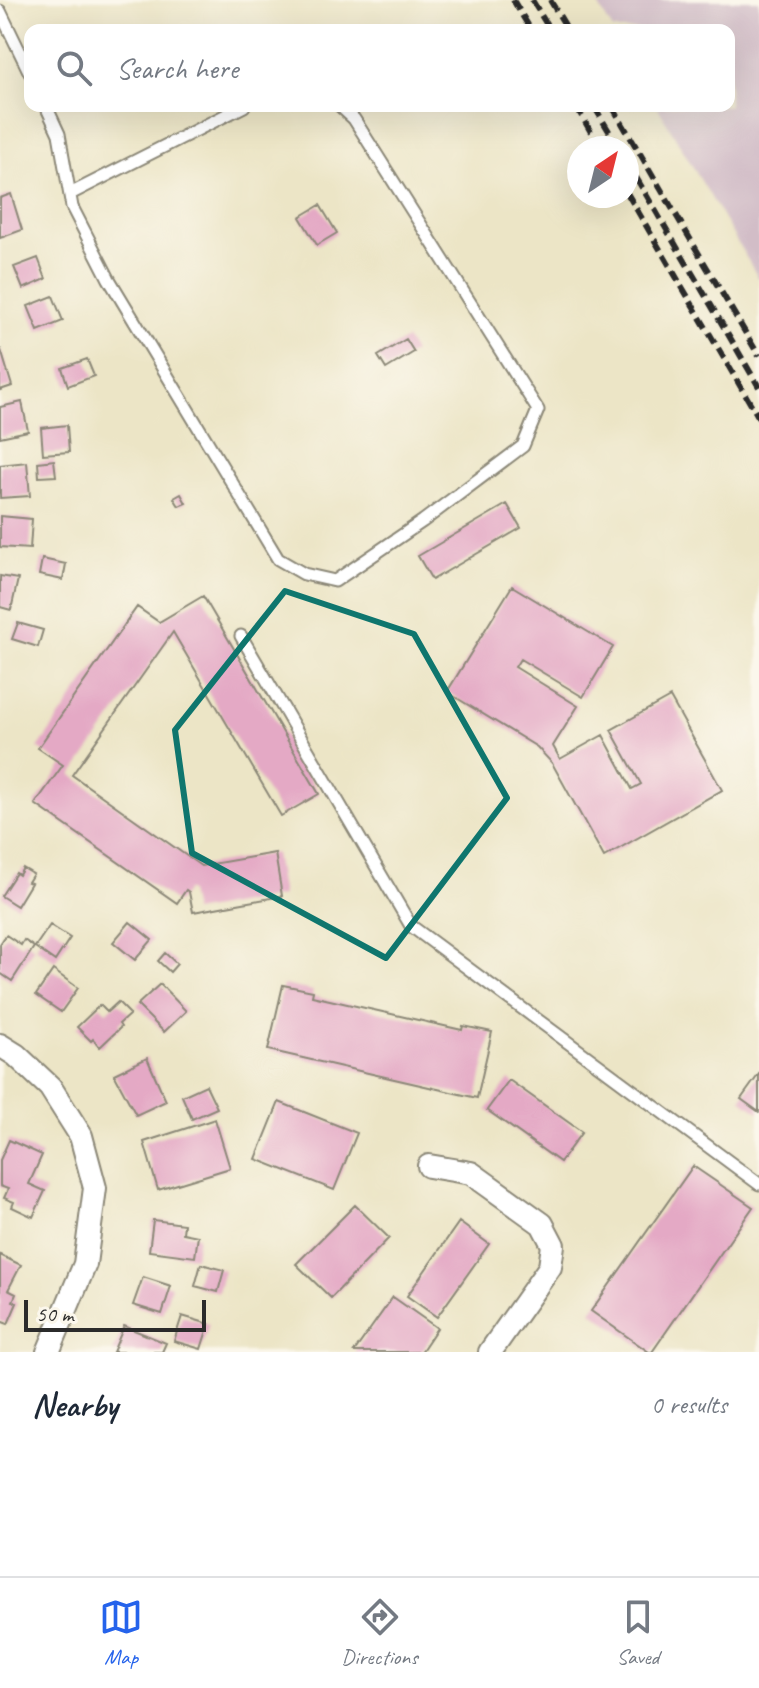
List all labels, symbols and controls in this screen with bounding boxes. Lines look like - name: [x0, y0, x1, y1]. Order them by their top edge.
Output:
- search box: [24, 24, 735, 112]
- icon: search: [52, 46, 96, 90]
- text: Search here: [116, 49, 238, 87]
- north arrow: [567, 136, 639, 208]
- scale bar: [24, 1296, 206, 1332]
- text: 50 m: [36, 1300, 73, 1328]
- text: Nearby: [32, 1383, 118, 1426]
- text: 0 results: [651, 1388, 727, 1421]
- tab: Map: [99, 1595, 143, 1671]
- tab: Directions: [341, 1595, 418, 1671]
- tab: Saved: [616, 1595, 660, 1671]

